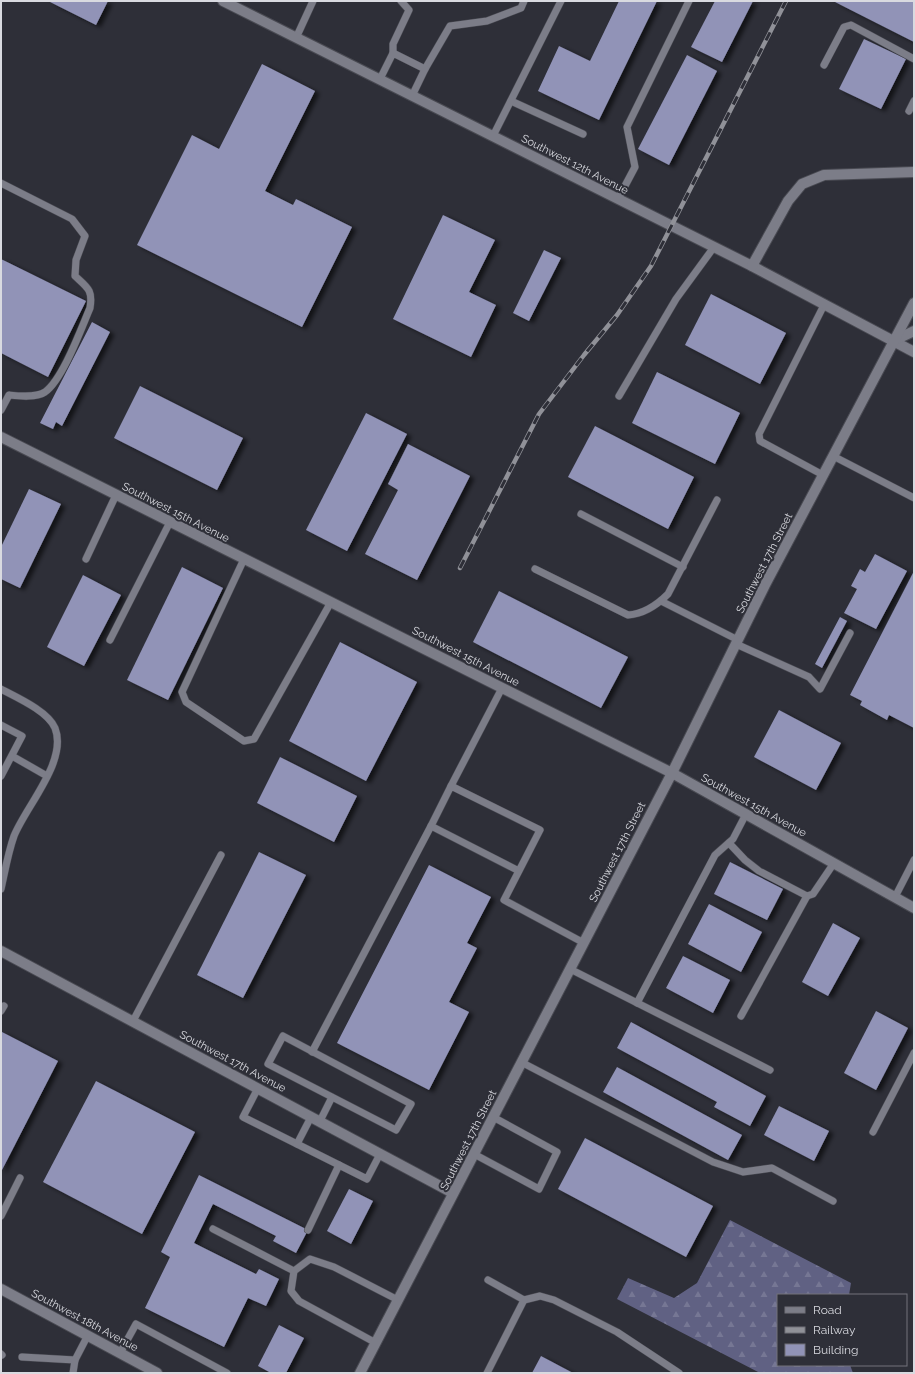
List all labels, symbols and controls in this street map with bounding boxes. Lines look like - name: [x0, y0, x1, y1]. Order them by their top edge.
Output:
- street label: Southwest 12th Avenue: [519, 132, 631, 197]
- street label: Southwest 15th Avenue: [120, 480, 232, 545]
- street label: Southwest 17th Street: [734, 511, 795, 615]
- street label: Southwest 15th Avenue: [410, 624, 522, 689]
- street label: Southwest 15th Avenue: [699, 771, 809, 840]
- street label: Southwest 17th Street: [587, 800, 648, 904]
- street label: Southwest 17th Avenue: [177, 1028, 289, 1095]
- street label: Southwest 17th Street: [438, 1088, 499, 1192]
- street label: Southwest 18th Avenue: [29, 1287, 141, 1354]
- legend: [777, 1294, 907, 1366]
- text: Road: [813, 1303, 842, 1317]
- text: Railway: [813, 1323, 856, 1337]
- text: Building: [813, 1343, 859, 1357]

